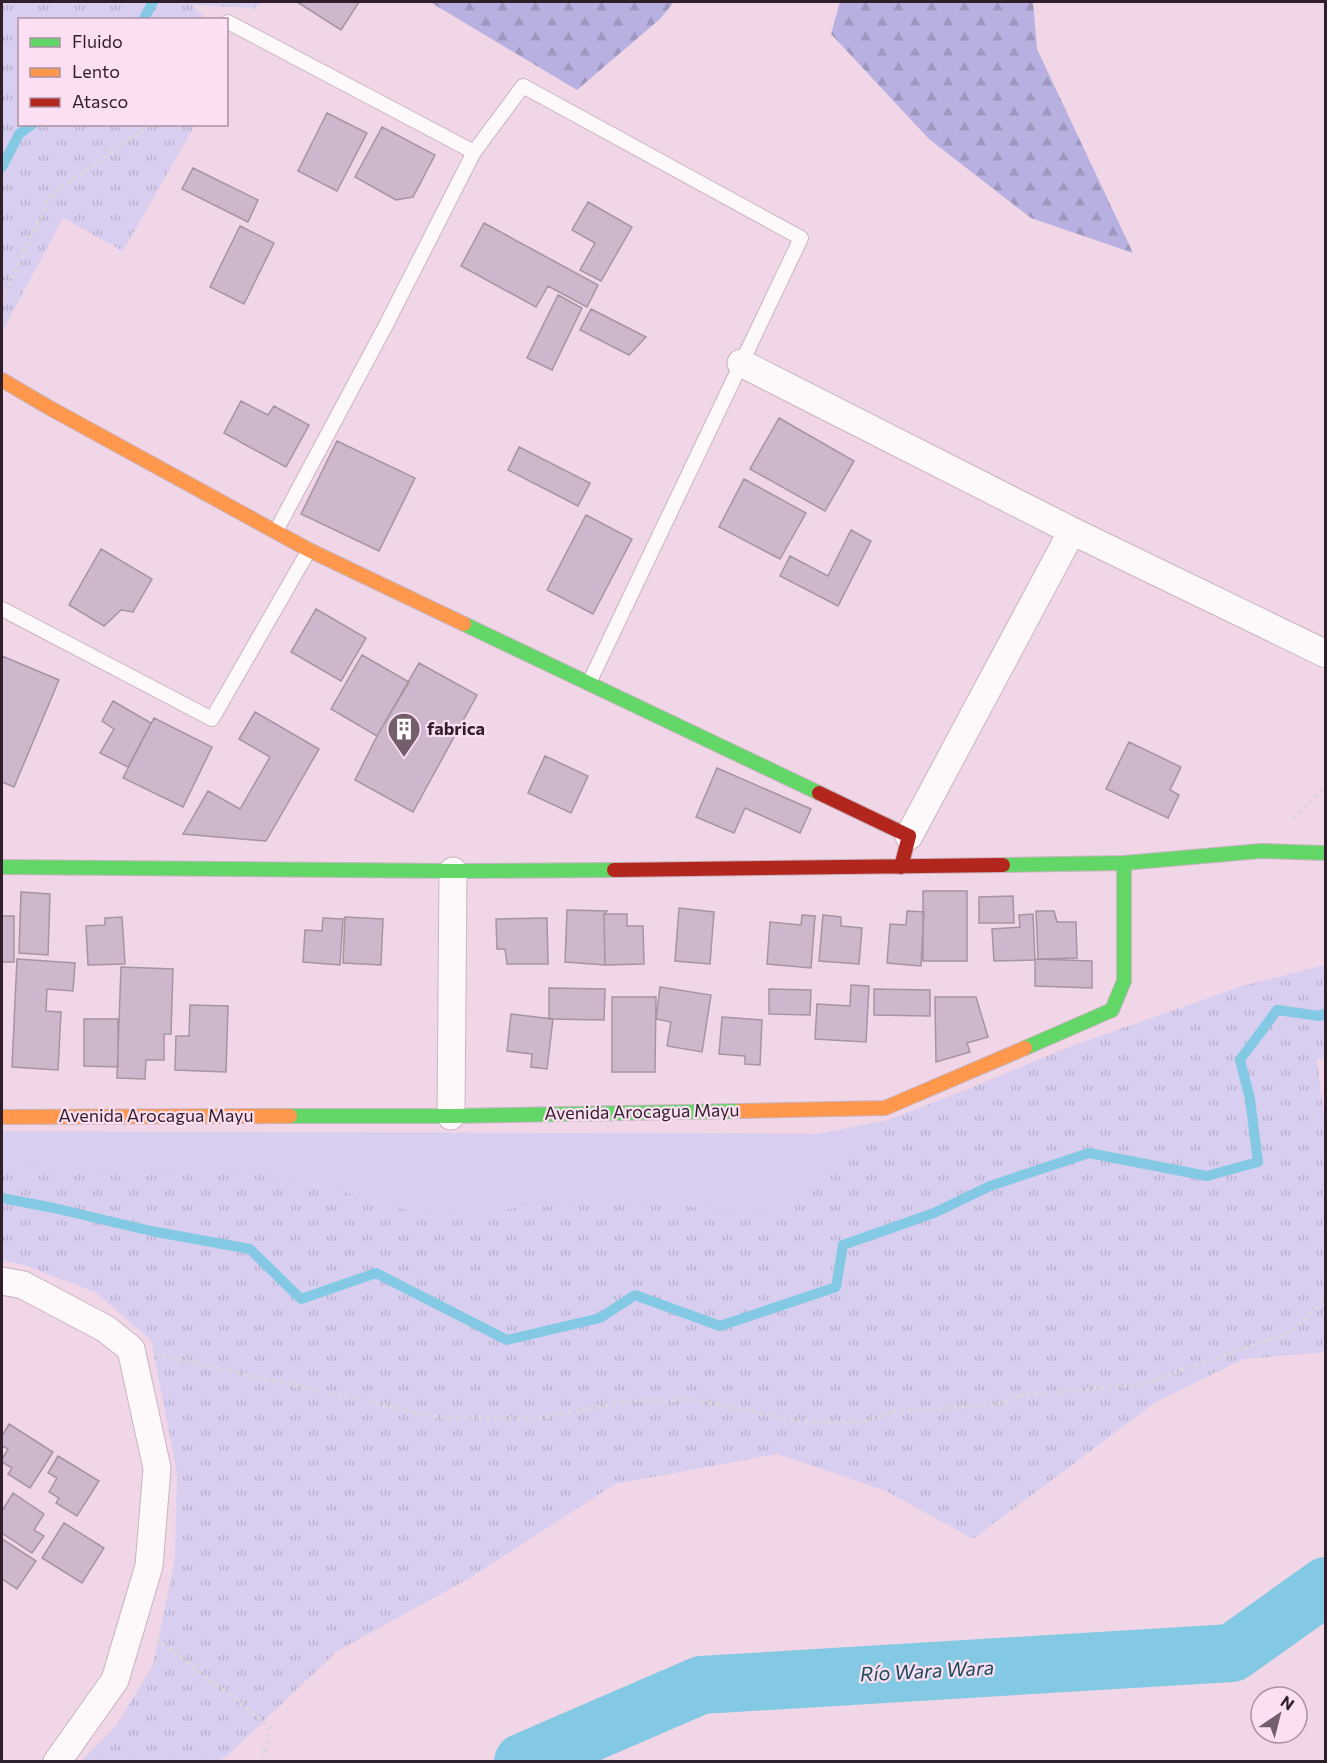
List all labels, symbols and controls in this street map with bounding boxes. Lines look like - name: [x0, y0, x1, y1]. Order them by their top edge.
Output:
- legend: [18, 18, 228, 126]
- text: Fluido: [72, 30, 123, 52]
- text: Lento: [72, 60, 120, 82]
- text: Atasco: [72, 90, 128, 112]
- building icon: fabrica: [386, 711, 422, 758]
- place label: fabrica: [427, 717, 485, 739]
- street label: Avenida Arocagua Mayu: [544, 1098, 740, 1124]
- street label: Avenida Arocagua Mayu: [58, 1104, 254, 1126]
- water label: Río Wara Wara: [859, 1655, 995, 1685]
- north arrow: [1249, 1685, 1309, 1745]
- text: N: [1278, 1691, 1298, 1714]

